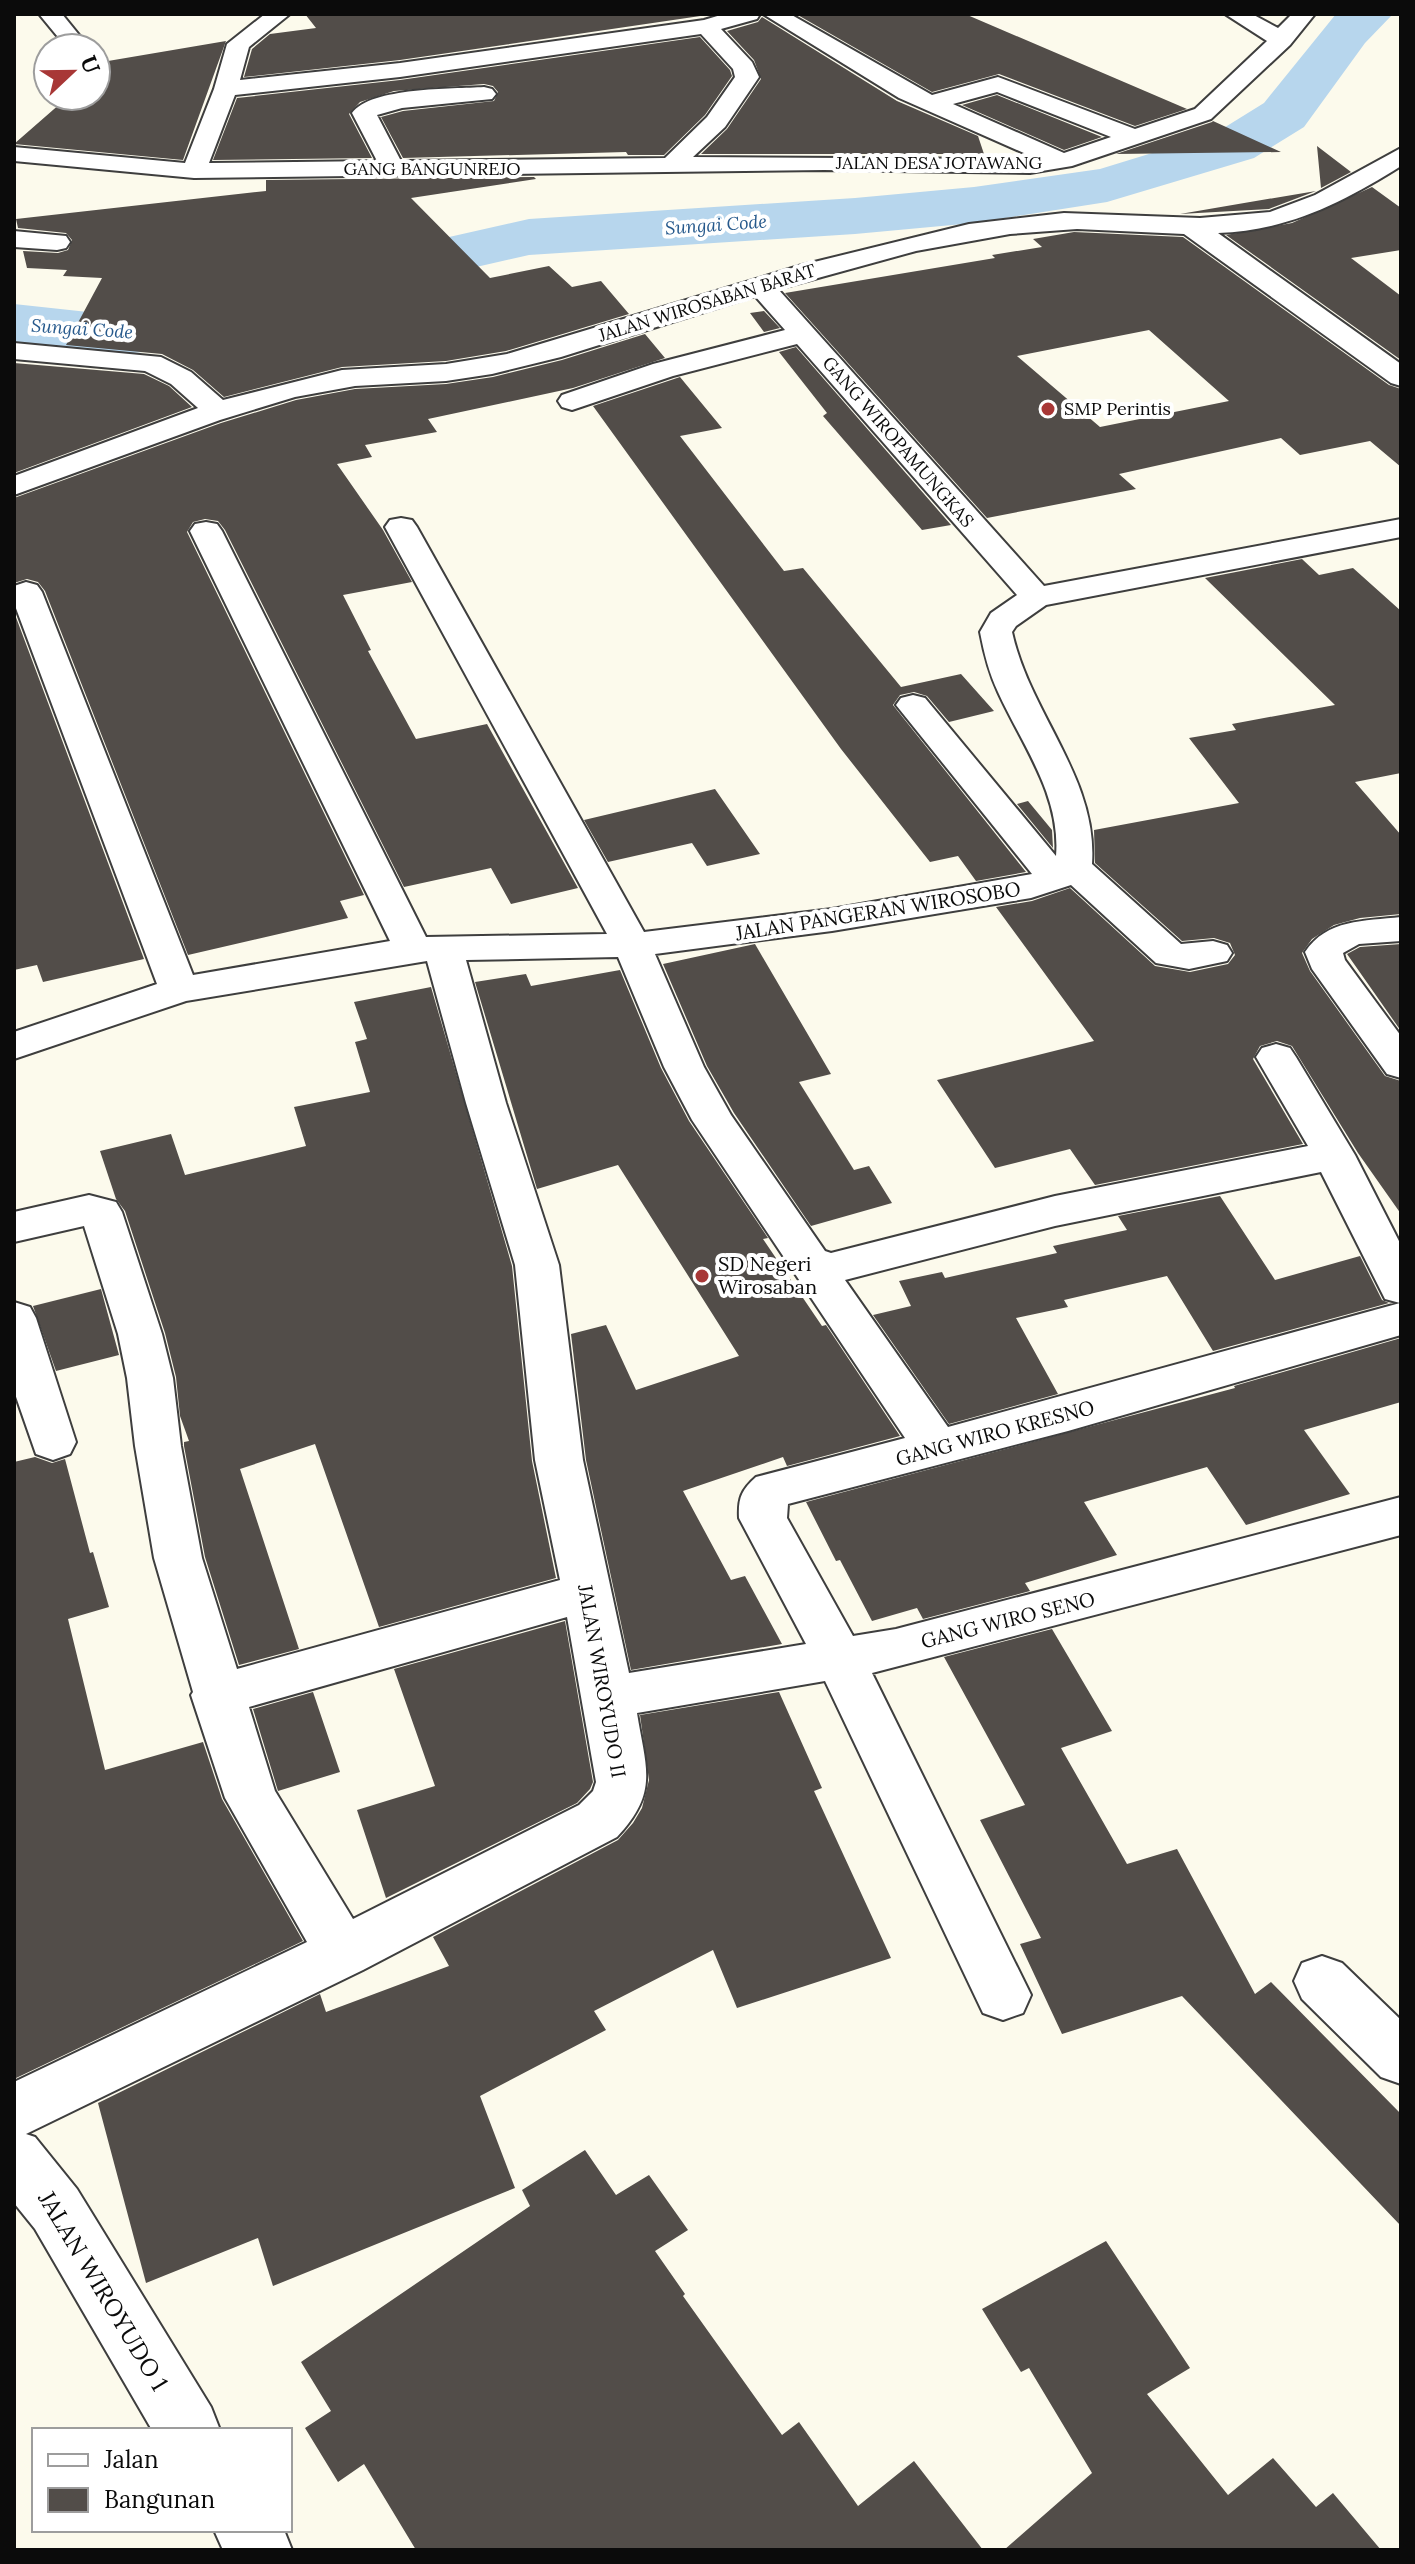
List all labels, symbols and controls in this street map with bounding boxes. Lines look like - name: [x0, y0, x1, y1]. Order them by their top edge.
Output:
- north arrow: [32, 32, 112, 112]
- text: U: [74, 52, 107, 78]
- street label: JALAN DESA JOTAWANG: [835, 151, 1043, 174]
- street label: GANG BANGUNREJO: [344, 157, 520, 180]
- water label: Sungai Code: [664, 209, 768, 240]
- street label: JALAN WIROSABAN BARAT: [595, 258, 819, 347]
- water label: Sungai Code: [30, 313, 134, 344]
- street label: GANG WIROPAMUNGKAS: [818, 351, 979, 532]
- place label: SMP Perintis: [1064, 397, 1171, 420]
- marker: SMP Perintis: [1039, 400, 1057, 418]
- street label: JALAN PANGERAN WIROSOBO: [733, 876, 1022, 946]
- place label: SD Negeri Wirosaban: [718, 1251, 817, 1299]
- marker: SD Negeri Wirosaban: [693, 1267, 711, 1285]
- street label: GANG WIRO KRESNO: [893, 1394, 1097, 1471]
- street label: JALAN WIROYUDO II: [573, 1581, 632, 1780]
- street label: GANG WIRO SENO: [918, 1586, 1097, 1653]
- street label: JALAN WIROYUDO 1: [31, 2184, 175, 2396]
- legend: [32, 2428, 292, 2532]
- text: Jalan: [103, 2444, 158, 2475]
- text: Bangunan: [104, 2484, 215, 2515]

